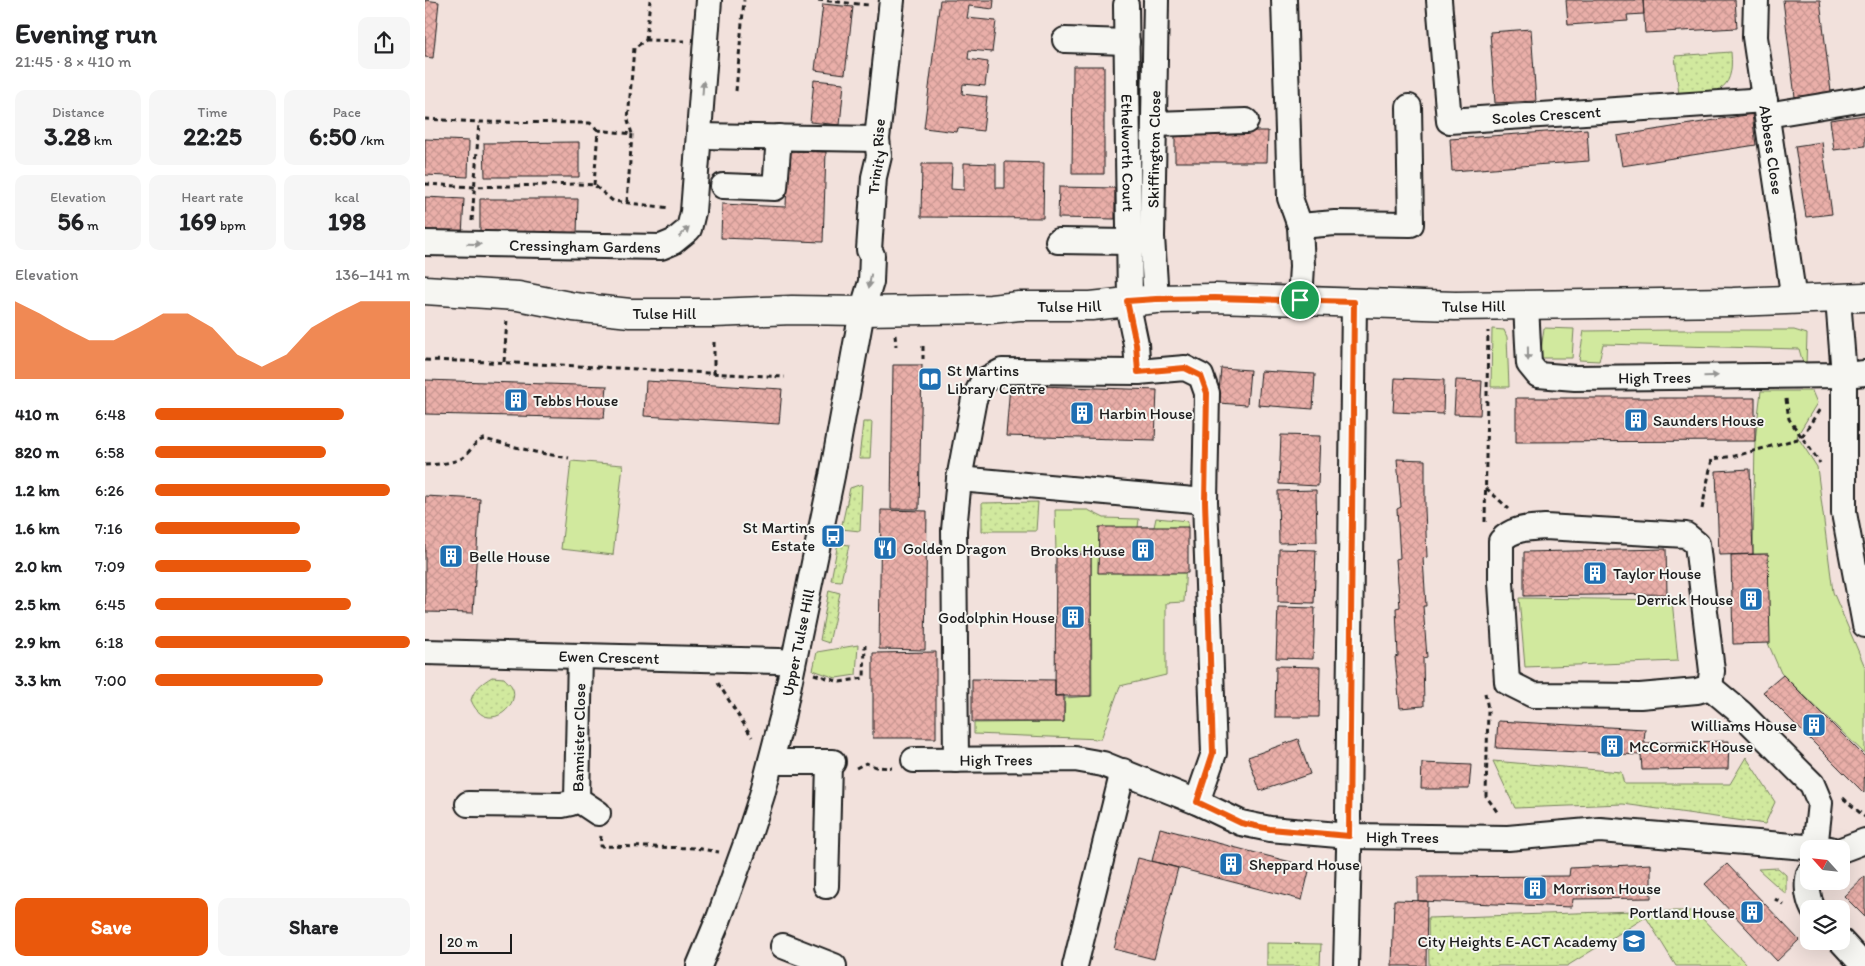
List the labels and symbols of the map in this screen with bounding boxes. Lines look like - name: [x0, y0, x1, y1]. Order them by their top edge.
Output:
- one-way arrow: [699, 79, 707, 95]
- street label: Skiffington Close: [1143, 90, 1164, 208]
- street label: Ethelworth Court: [1117, 94, 1138, 212]
- street label: Scoles Crescent: [1491, 102, 1602, 128]
- street label: Abbess Close: [1755, 104, 1787, 196]
- street label: Trinity Rise: [864, 118, 889, 195]
- one-way arrow: [678, 226, 690, 238]
- street label: Cressingham Gardens: [509, 235, 661, 257]
- one-way arrow: [466, 240, 482, 248]
- one-way arrow: [866, 273, 874, 289]
- pin: [1279, 279, 1321, 321]
- street label: Tulse Hill: [1037, 296, 1103, 316]
- street label: Tulse Hill: [1441, 296, 1506, 316]
- street label: Tulse Hill: [633, 304, 697, 323]
- one-way arrow: [1525, 346, 1533, 362]
- place label: St Martins Library Centre: [947, 361, 1045, 398]
- library icon: St Martins Library Centre: [917, 366, 943, 392]
- street label: High Trees: [1618, 368, 1691, 388]
- one-way arrow: [1703, 372, 1719, 380]
- building icon: Tebbs House: [503, 387, 529, 413]
- place label: Tebbs House: [533, 391, 618, 410]
- building icon: Harbin House: [1069, 400, 1095, 426]
- place label: Harbin House: [1099, 404, 1193, 423]
- building icon: Saunders House: [1623, 407, 1649, 433]
- place label: Saunders House: [1653, 411, 1765, 430]
- place label: St Martins Estate: [743, 518, 815, 555]
- bus stop icon: St Martins Estate: [820, 523, 846, 549]
- restaurant icon: Golden Dragon: [872, 535, 898, 561]
- building icon: Brooks House: [1130, 537, 1156, 563]
- place label: Golden Dragon: [903, 539, 1006, 558]
- place label: Brooks House: [1030, 541, 1125, 560]
- building icon: Belle House: [438, 543, 464, 569]
- place label: Belle House: [469, 547, 550, 566]
- building icon: Taylor House: [1582, 560, 1608, 586]
- place label: Taylor House: [1613, 564, 1701, 583]
- building icon: Derrick House: [1738, 586, 1764, 612]
- street label: Upper Tulse Hill: [778, 587, 819, 698]
- place label: Derrick House: [1636, 590, 1733, 609]
- building icon: Godolphin House: [1060, 604, 1086, 630]
- place label: Godolphin House: [938, 608, 1055, 627]
- street label: Ewen Crescent: [558, 646, 660, 668]
- street label: Bannister Close: [568, 683, 589, 792]
- building icon: Williams House: [1801, 712, 1827, 738]
- place label: Williams House: [1691, 716, 1797, 735]
- building icon: McCormick House: [1599, 733, 1625, 759]
- place label: McCormick House: [1629, 737, 1753, 756]
- street label: High Trees: [959, 750, 1033, 770]
- street label: High Trees: [1366, 827, 1439, 847]
- north arrow: [1800, 840, 1850, 890]
- building icon: Sheppard House: [1218, 851, 1244, 877]
- place label: Sheppard House: [1249, 855, 1360, 874]
- building icon: Morrison House: [1522, 875, 1548, 901]
- place label: Morrison House: [1553, 879, 1661, 898]
- building icon: Portland House: [1739, 899, 1765, 925]
- place label: Portland House: [1629, 903, 1735, 922]
- school or university icon: City Heights E-ACT Academy: [1621, 928, 1647, 954]
- scale bar: [440, 931, 513, 954]
- place label: City Heights E-ACT Academy: [1418, 932, 1617, 951]

